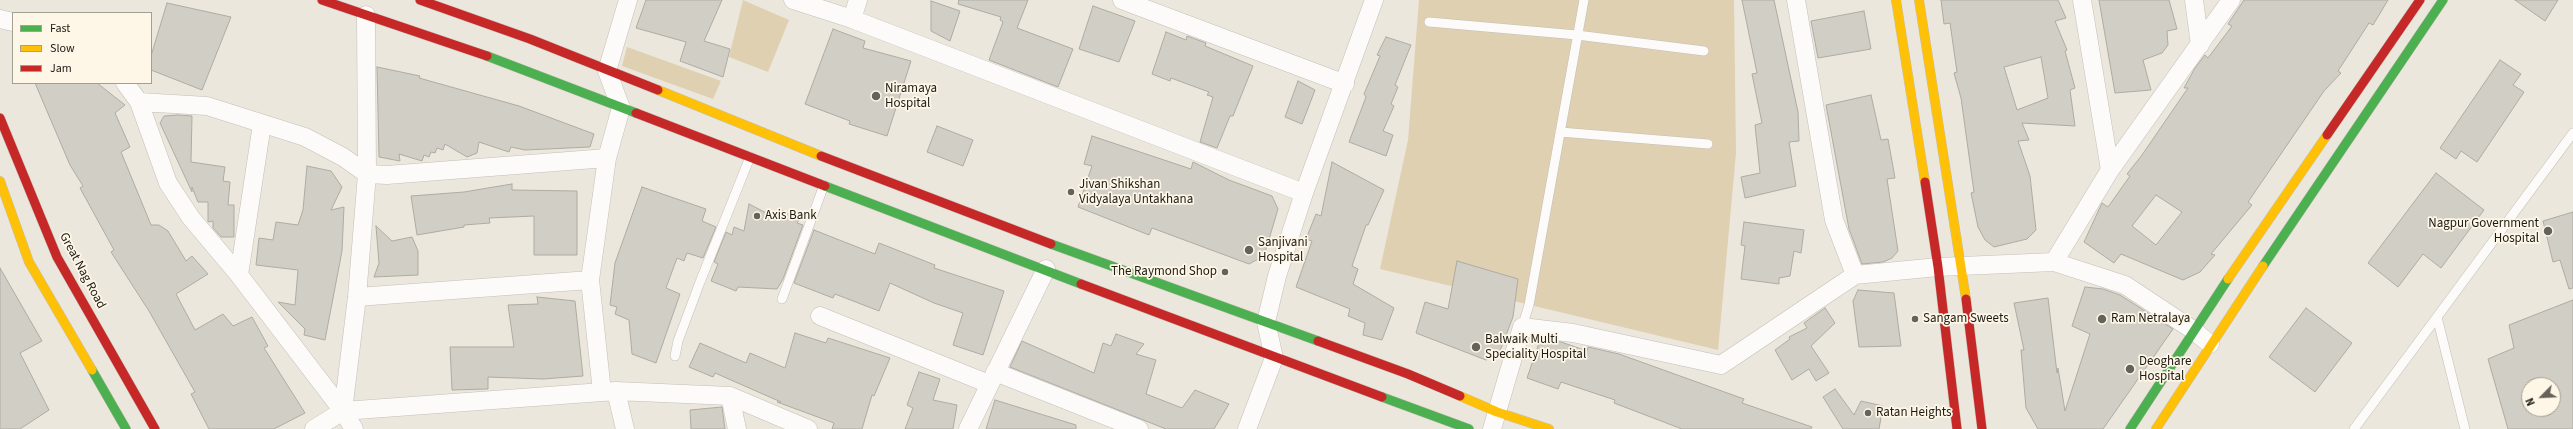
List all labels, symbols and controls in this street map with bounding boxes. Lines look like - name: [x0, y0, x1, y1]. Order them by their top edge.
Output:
- legend: [12, 12, 152, 84]
- text: Fast: [50, 20, 70, 37]
- text: Slow: [50, 40, 75, 57]
- text: Jam: [50, 60, 72, 77]
- place label: Niramaya Hospital: [885, 81, 937, 112]
- marker: Niramaya Hospital: [870, 90, 882, 102]
- place label: Jivan Shikshan Vidyalaya Untakhana: [1079, 177, 1193, 208]
- marker: Jivan Shikshan Vidyalaya Untakhana: [1066, 187, 1076, 197]
- place label: Axis Bank: [765, 208, 817, 224]
- marker: Axis Bank: [752, 211, 762, 221]
- place label: Nagpur Government Hospital: [2428, 216, 2539, 247]
- marker: Nagpur Government Hospital: [2542, 225, 2554, 237]
- street label: Great Nag Road: [55, 230, 109, 312]
- place label: Sanjivani Hospital: [1258, 235, 1308, 266]
- marker: Sanjivani Hospital: [1243, 244, 1255, 256]
- place label: The Raymond Shop: [1111, 264, 1217, 280]
- marker: The Raymond Shop: [1220, 267, 1230, 277]
- place label: Sangam Sweets: [1923, 311, 2009, 327]
- place label: Ram Netralaya: [2111, 311, 2190, 327]
- marker: Ram Netralaya: [2096, 313, 2108, 325]
- marker: Sangam Sweets: [1910, 314, 1920, 324]
- place label: Balwaik Multi Speciality Hospital: [1485, 332, 1586, 363]
- marker: Balwaik Multi Speciality Hospital: [1470, 341, 1482, 353]
- place label: Deoghare Hospital: [2139, 354, 2191, 385]
- marker: Deoghare Hospital: [2124, 363, 2136, 375]
- north arrow: [2521, 377, 2561, 417]
- text: N: [2522, 395, 2539, 408]
- place label: Ratan Heights: [1876, 405, 1952, 421]
- marker: Ratan Heights: [1863, 408, 1873, 418]

